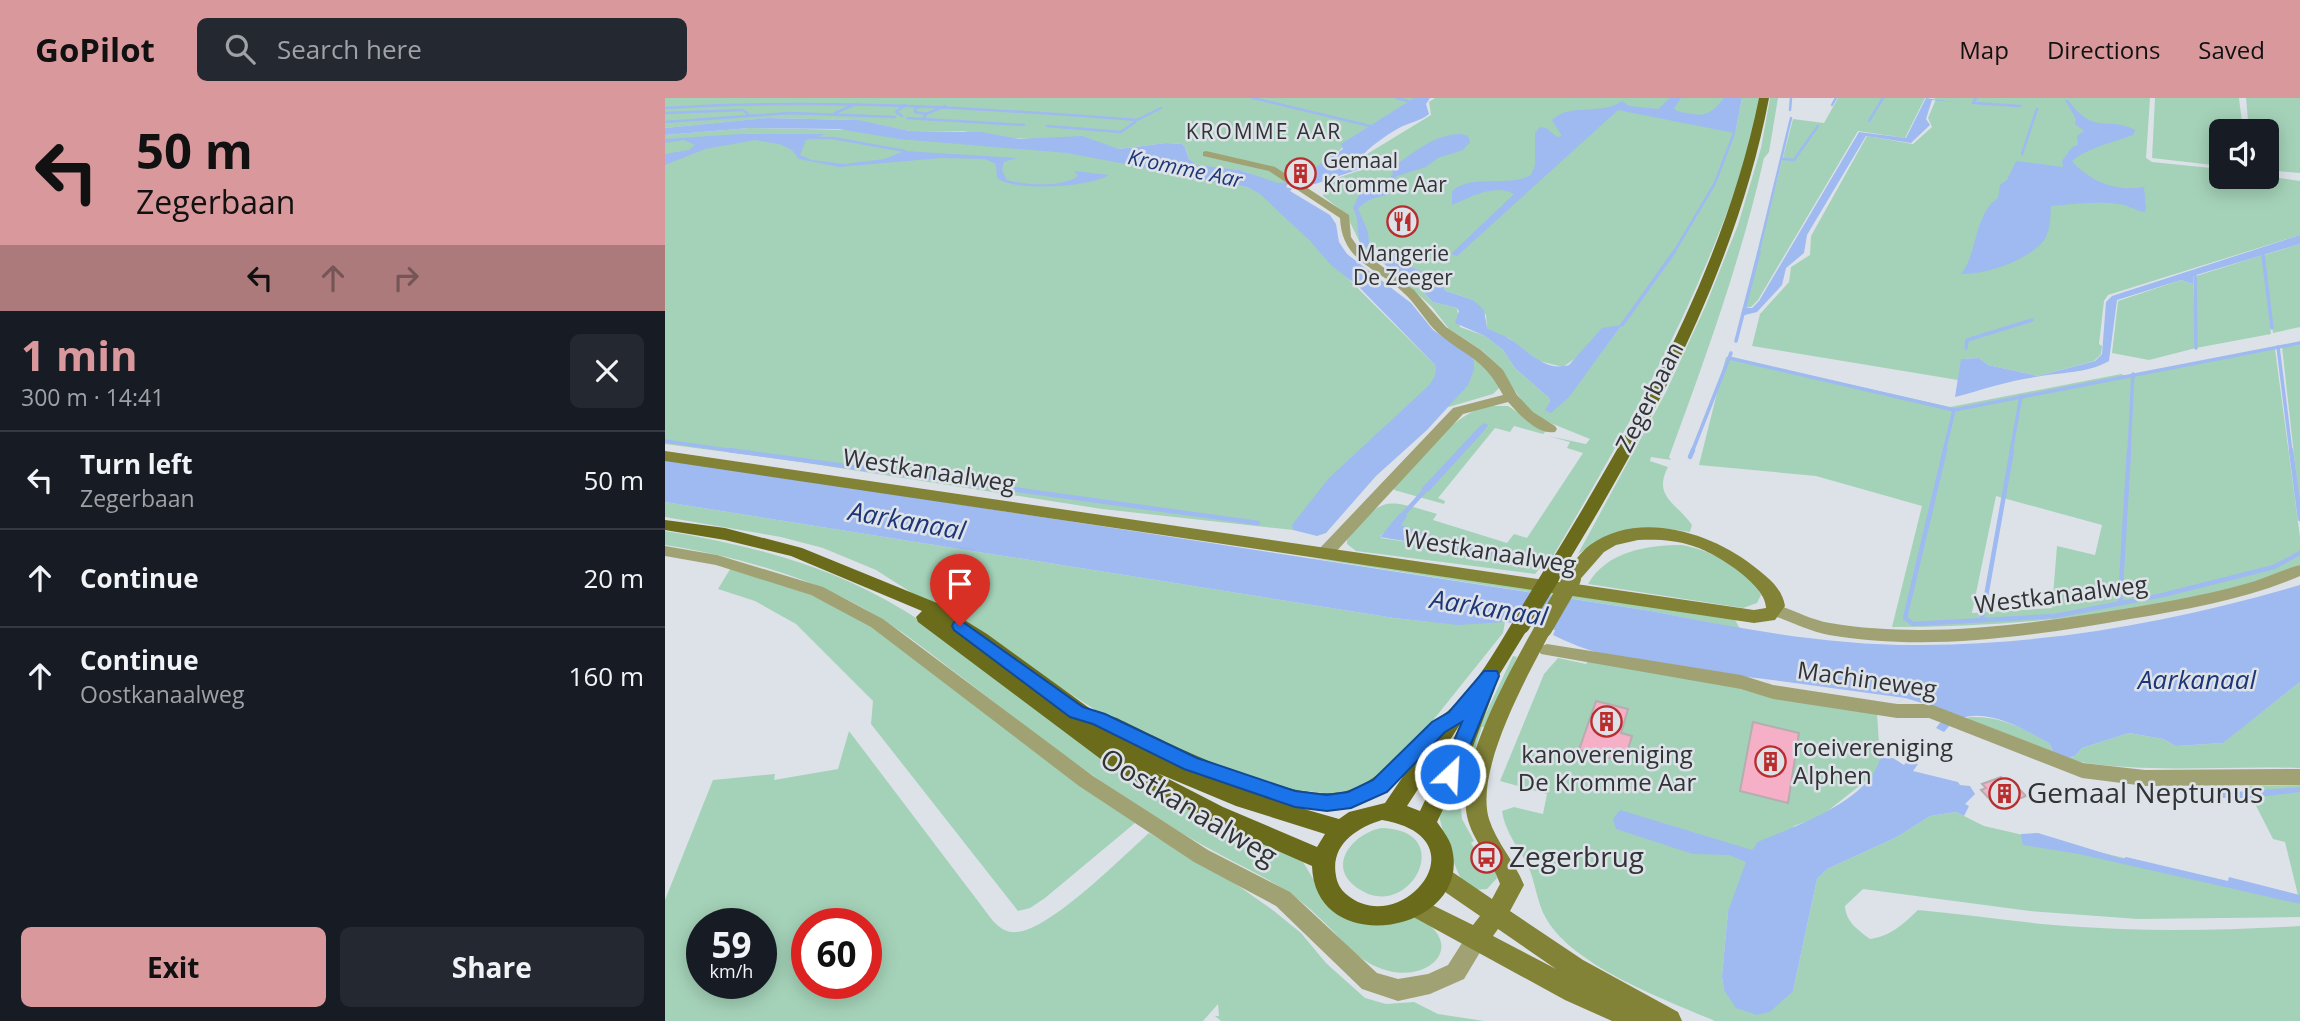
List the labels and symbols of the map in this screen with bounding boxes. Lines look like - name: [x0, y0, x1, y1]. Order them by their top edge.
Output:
- district label: KROMME AAR: [1186, 117, 1342, 145]
- water label: Kromme Aar: [1125, 142, 1246, 194]
- place label: Gemaal Kromme Aar: [1323, 146, 1447, 198]
- building icon: Gemaal Kromme Aar: [1283, 156, 1317, 190]
- restaurant icon: Mangerie De Zeeger: [1386, 205, 1420, 239]
- place label: Mangerie De Zeeger: [1353, 239, 1453, 291]
- street label: Zegerbaan: [1607, 336, 1691, 457]
- street label: Westkanaalweg: [841, 440, 1018, 499]
- water label: Aarkanaal: [844, 492, 970, 548]
- street label: Westkanaalweg: [1402, 521, 1579, 580]
- pin: [930, 554, 990, 626]
- street label: Westkanaalweg: [1972, 567, 2149, 620]
- water label: Aarkanaal: [1426, 580, 1552, 634]
- street label: Machineweg: [1795, 652, 1939, 705]
- water label: Aarkanaal: [2136, 661, 2257, 697]
- building icon: kanovereniging De Kromme Aar: [1590, 704, 1624, 738]
- place label: roeivereniging Alphen: [1793, 730, 1953, 791]
- position arrow: [1413, 737, 1487, 811]
- place label: kanovereniging De Kromme Aar: [1518, 737, 1696, 798]
- street label: Oostkanaalweg: [1094, 738, 1285, 874]
- building icon: roeivereniging Alphen: [1753, 745, 1787, 779]
- place label: Gemaal Neptunus: [2027, 773, 2263, 811]
- building icon: Gemaal Neptunus: [1987, 776, 2021, 810]
- place label: Zegerbrug: [1509, 837, 1644, 875]
- bus stop icon: Zegerbrug: [1469, 840, 1503, 874]
- speed limit sign: 60: [791, 908, 882, 999]

